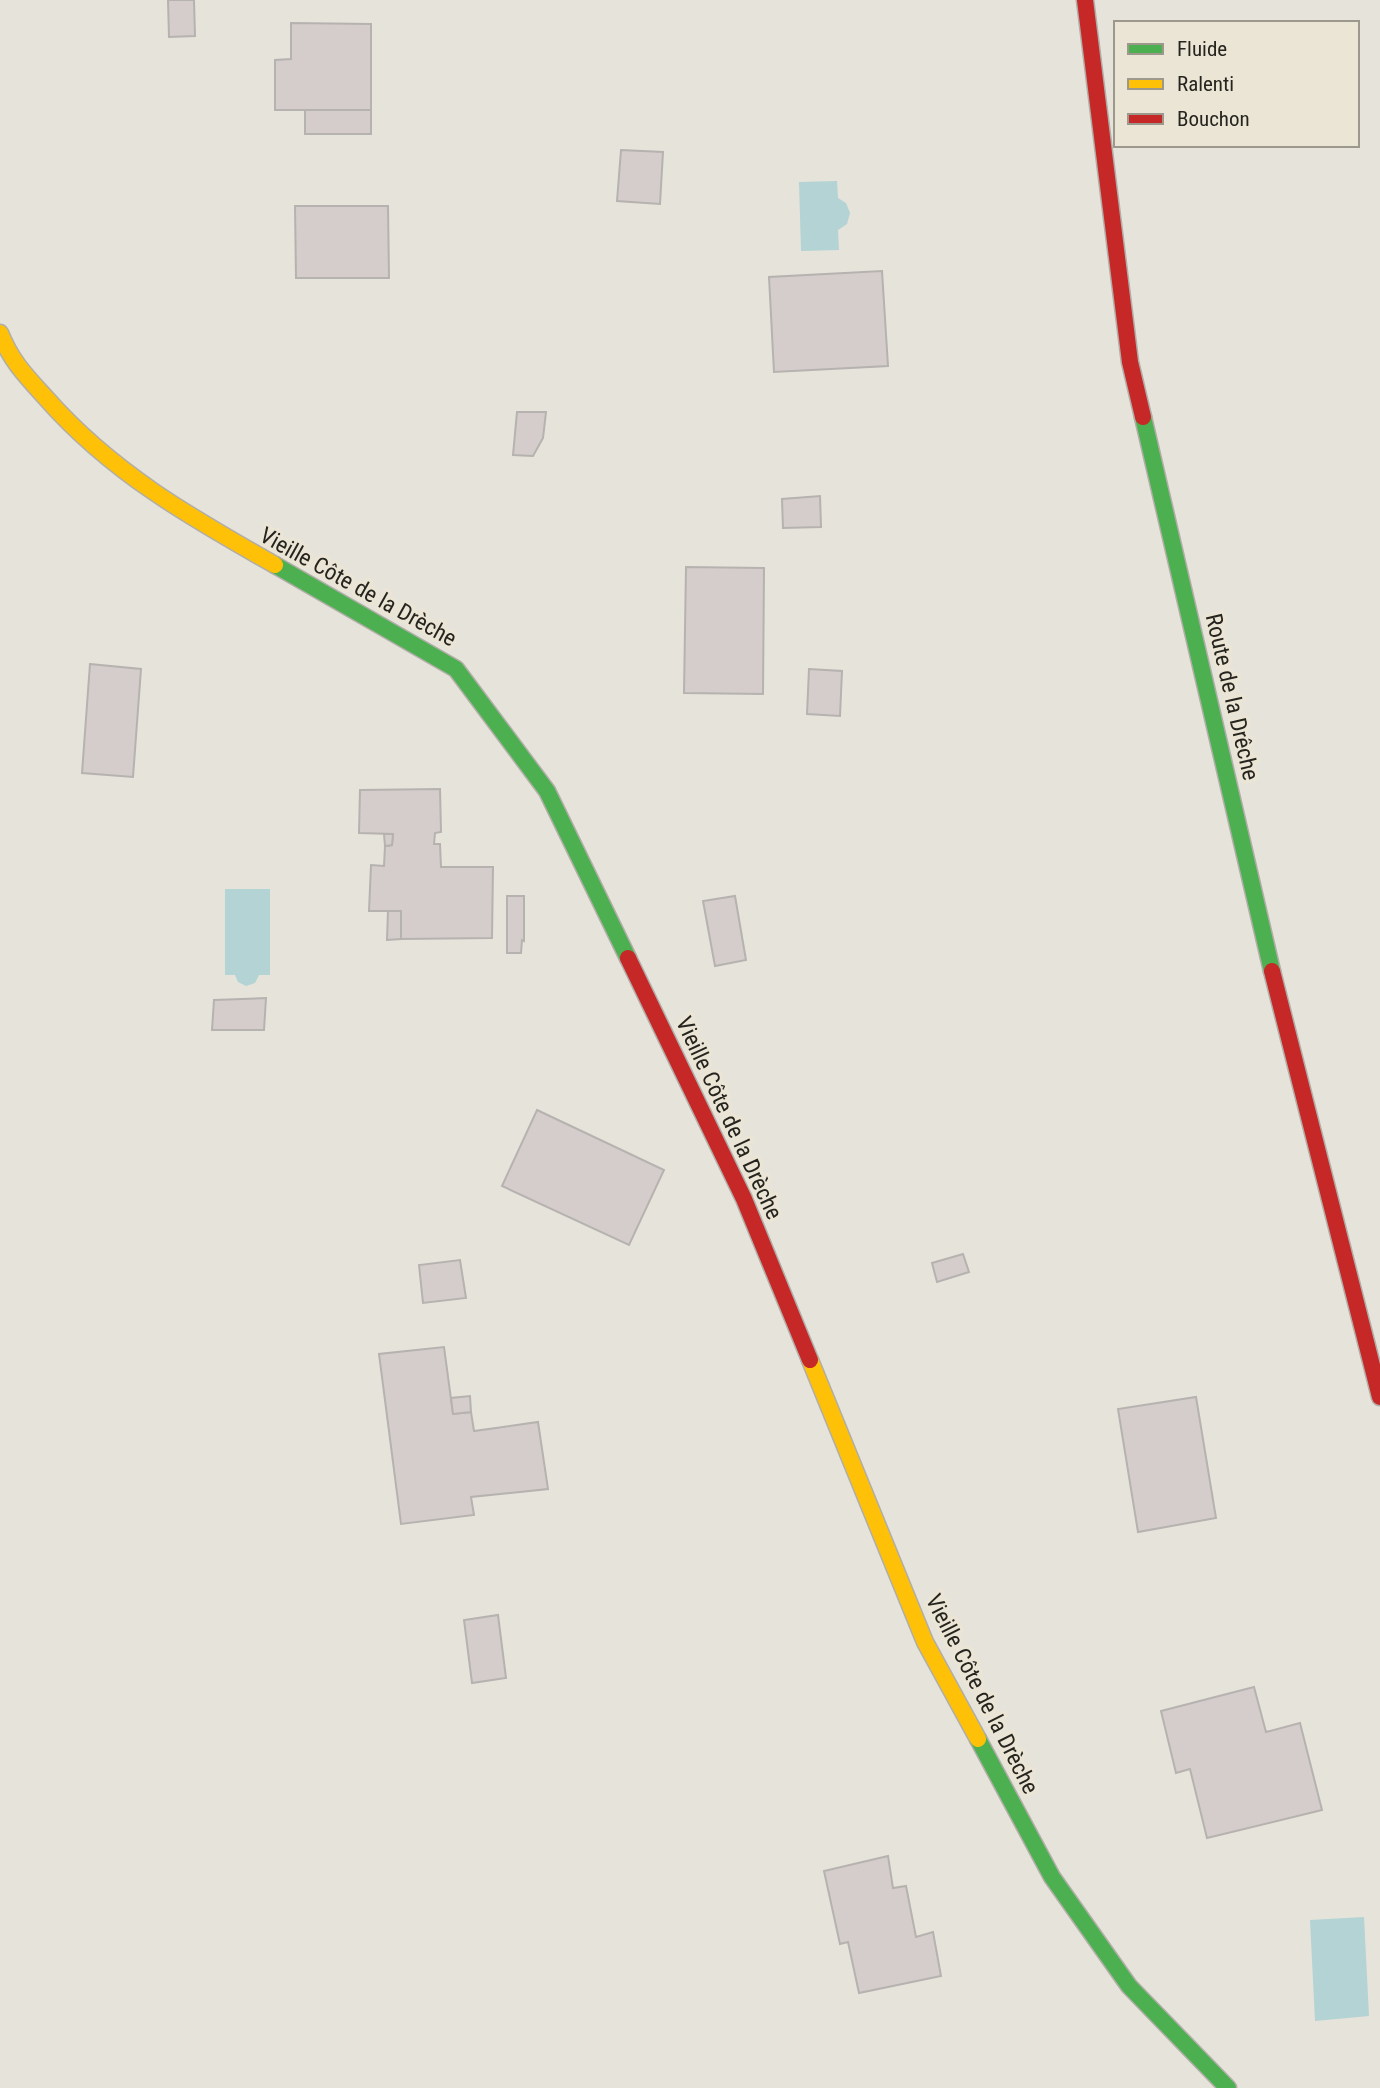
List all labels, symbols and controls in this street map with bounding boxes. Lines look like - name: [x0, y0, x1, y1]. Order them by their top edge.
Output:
- legend: [1114, 21, 1359, 147]
- text: Fluide: [1177, 37, 1227, 61]
- text: Ralenti: [1177, 72, 1234, 96]
- text: Bouchon: [1177, 107, 1250, 131]
- street label: Vieille Côte de la Drèche: [255, 522, 461, 652]
- street label: Route de la Drêche: [1200, 611, 1264, 783]
- street label: Vieille Côte de la Drèche: [670, 1012, 788, 1224]
- street label: Vieille Côte de la Drèche: [920, 1590, 1044, 1798]

